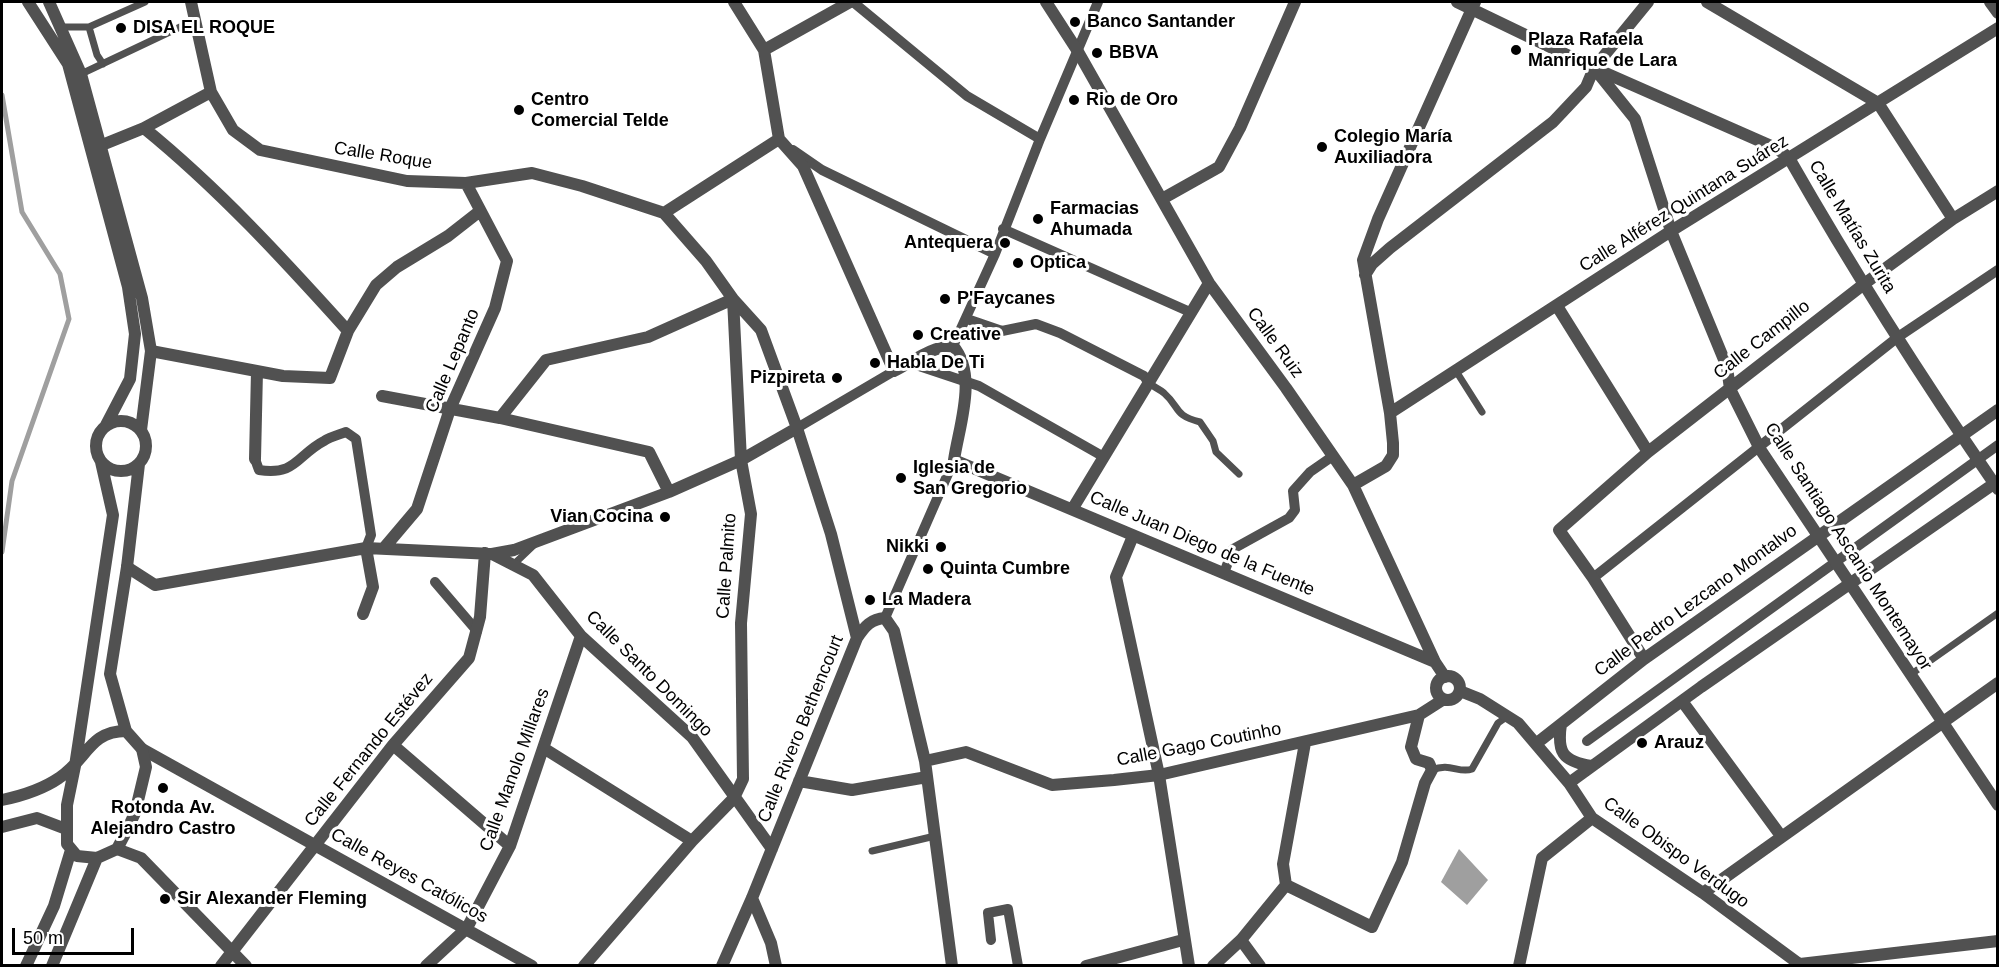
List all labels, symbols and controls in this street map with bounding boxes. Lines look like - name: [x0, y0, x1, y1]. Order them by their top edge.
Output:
- place label: Banco Santander: [1087, 11, 1235, 33]
- marker: Banco Santander: [1068, 15, 1082, 29]
- place label: DISA EL ROQUE: [133, 17, 275, 39]
- marker: DISA EL ROQUE: [114, 21, 128, 35]
- place label: Plaza Rafaela Manrique de Lara: [1528, 29, 1677, 72]
- place label: BBVA: [1109, 42, 1159, 64]
- marker: Plaza Rafaela Manrique de Lara: [1509, 43, 1523, 57]
- marker: BBVA: [1090, 46, 1104, 60]
- place label: Centro Comercial Telde: [531, 89, 669, 132]
- place label: Rio de Oro: [1086, 89, 1178, 111]
- marker: Rio de Oro: [1067, 93, 1081, 107]
- marker: Centro Comercial Telde: [512, 103, 526, 117]
- place label: Colegio María Auxiliadora: [1334, 126, 1452, 168]
- street label: Calle Alférez Quintana Suárez: [1576, 131, 1792, 277]
- street label: Calle Roque: [332, 138, 434, 174]
- marker: Colegio María Auxiliadora: [1315, 140, 1329, 154]
- street label: Calle Matías Zurita: [1804, 157, 1900, 297]
- place label: Farmacias Ahumada: [1050, 198, 1139, 240]
- marker: Farmacias Ahumada: [1031, 212, 1045, 226]
- place label: Antequera: [904, 232, 993, 254]
- marker: Antequera: [998, 236, 1012, 250]
- place label: Optica: [1030, 252, 1086, 274]
- marker: Optica: [1011, 256, 1025, 270]
- place label: P'Faycanes: [957, 288, 1055, 310]
- marker: P'Faycanes: [938, 292, 952, 306]
- street label: Calle Campillo: [1710, 296, 1814, 384]
- street label: Calle Ruiz: [1242, 303, 1308, 383]
- street label: Calle Lepanto: [421, 306, 485, 416]
- place label: Creative: [930, 324, 1001, 346]
- marker: Creative: [911, 328, 925, 342]
- place label: Habla De Ti: [887, 352, 985, 374]
- marker: Habla De Ti: [868, 356, 882, 370]
- place label: Pizpireta: [750, 367, 825, 389]
- marker: Pizpireta: [830, 371, 844, 385]
- street label: Calle Santiago Ascanio Montemayor: [1760, 419, 1936, 675]
- place label: Iglesia de San Gregorio: [913, 457, 1027, 500]
- marker: Iglesia de San Gregorio: [894, 471, 908, 485]
- street label: Calle Juan Diego de la Fuente: [1086, 487, 1318, 601]
- place label: Vian Cocina: [550, 506, 653, 528]
- marker: Vian Cocina: [658, 510, 672, 524]
- street label: Calle Palmito: [713, 512, 741, 620]
- street label: Calle Pedro Lezcano Montalvo: [1590, 520, 1802, 682]
- place label: Nikki: [886, 536, 929, 558]
- marker: Nikki: [934, 540, 948, 554]
- place label: Quinta Cumbre: [940, 558, 1070, 580]
- marker: Quinta Cumbre: [921, 562, 935, 576]
- place label: La Madera: [882, 589, 971, 611]
- marker: La Madera: [863, 593, 877, 607]
- street label: Calle Santo Domingo: [581, 606, 717, 742]
- street label: Calle Rivero Bethencourt: [754, 632, 848, 826]
- street label: Calle Fernando Estévez: [300, 669, 438, 831]
- street label: Calle Manolo Millares: [475, 685, 555, 855]
- street label: Calle Gago Coutinho: [1115, 718, 1283, 772]
- place label: Arauz: [1654, 732, 1704, 754]
- marker: Arauz: [1635, 736, 1649, 750]
- marker: Rotonda Av. Alejandro Castro: [156, 781, 170, 795]
- street label: Calle Obispo Verdugo: [1599, 793, 1753, 913]
- place label: Rotonda Av. Alejandro Castro: [90, 797, 236, 840]
- street label: Calle Reyes Católicos: [327, 824, 491, 928]
- place label: Sir Alexander Fleming: [177, 888, 367, 910]
- marker: Sir Alexander Fleming: [158, 892, 172, 906]
- scale bar: [15, 916, 136, 954]
- text: 50 m: [23, 928, 63, 948]

